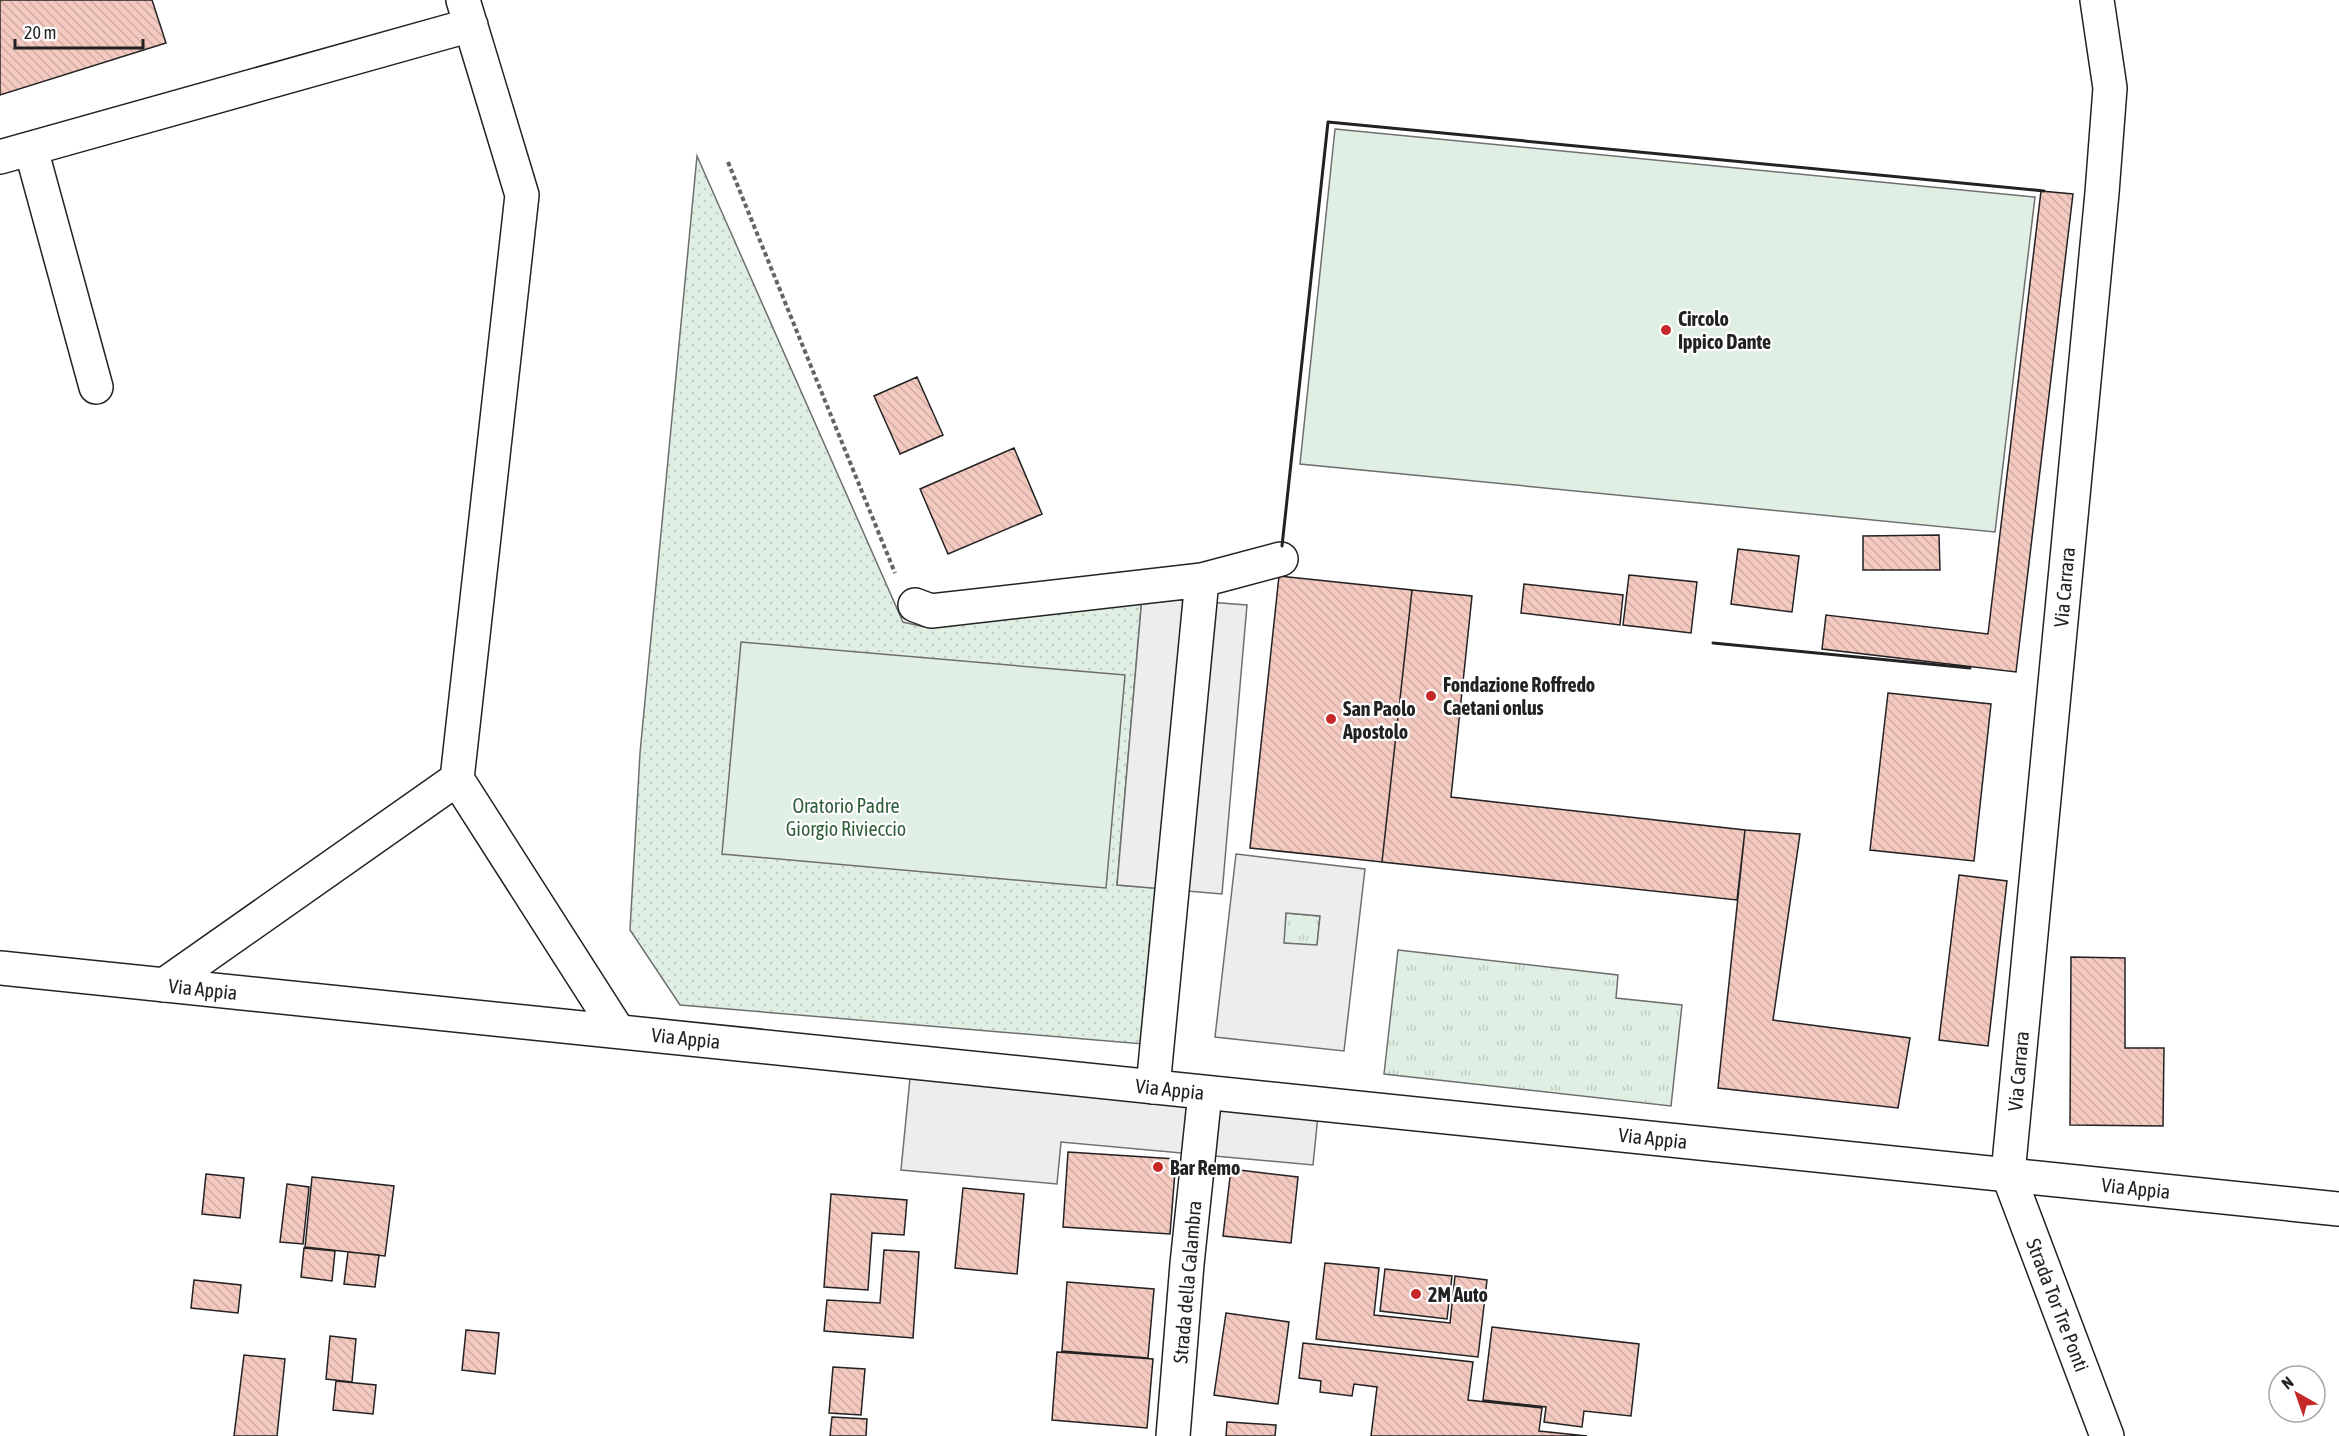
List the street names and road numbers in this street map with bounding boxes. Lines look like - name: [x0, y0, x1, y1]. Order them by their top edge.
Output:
- street label: Via Carrara: [2049, 546, 2079, 628]
- street label: Via Appia: [167, 974, 239, 1004]
- street label: Via Appia: [650, 1023, 722, 1053]
- street label: Via Carrara: [2003, 1030, 2033, 1112]
- street label: Via Appia: [1134, 1074, 1206, 1104]
- street label: Via Appia: [1617, 1123, 1689, 1153]
- street label: Via Appia: [2100, 1173, 2172, 1203]
- street label: Strada della Calambra: [1168, 1200, 1206, 1364]
- street label: Strada Tor Tre Ponti: [2022, 1235, 2094, 1375]

